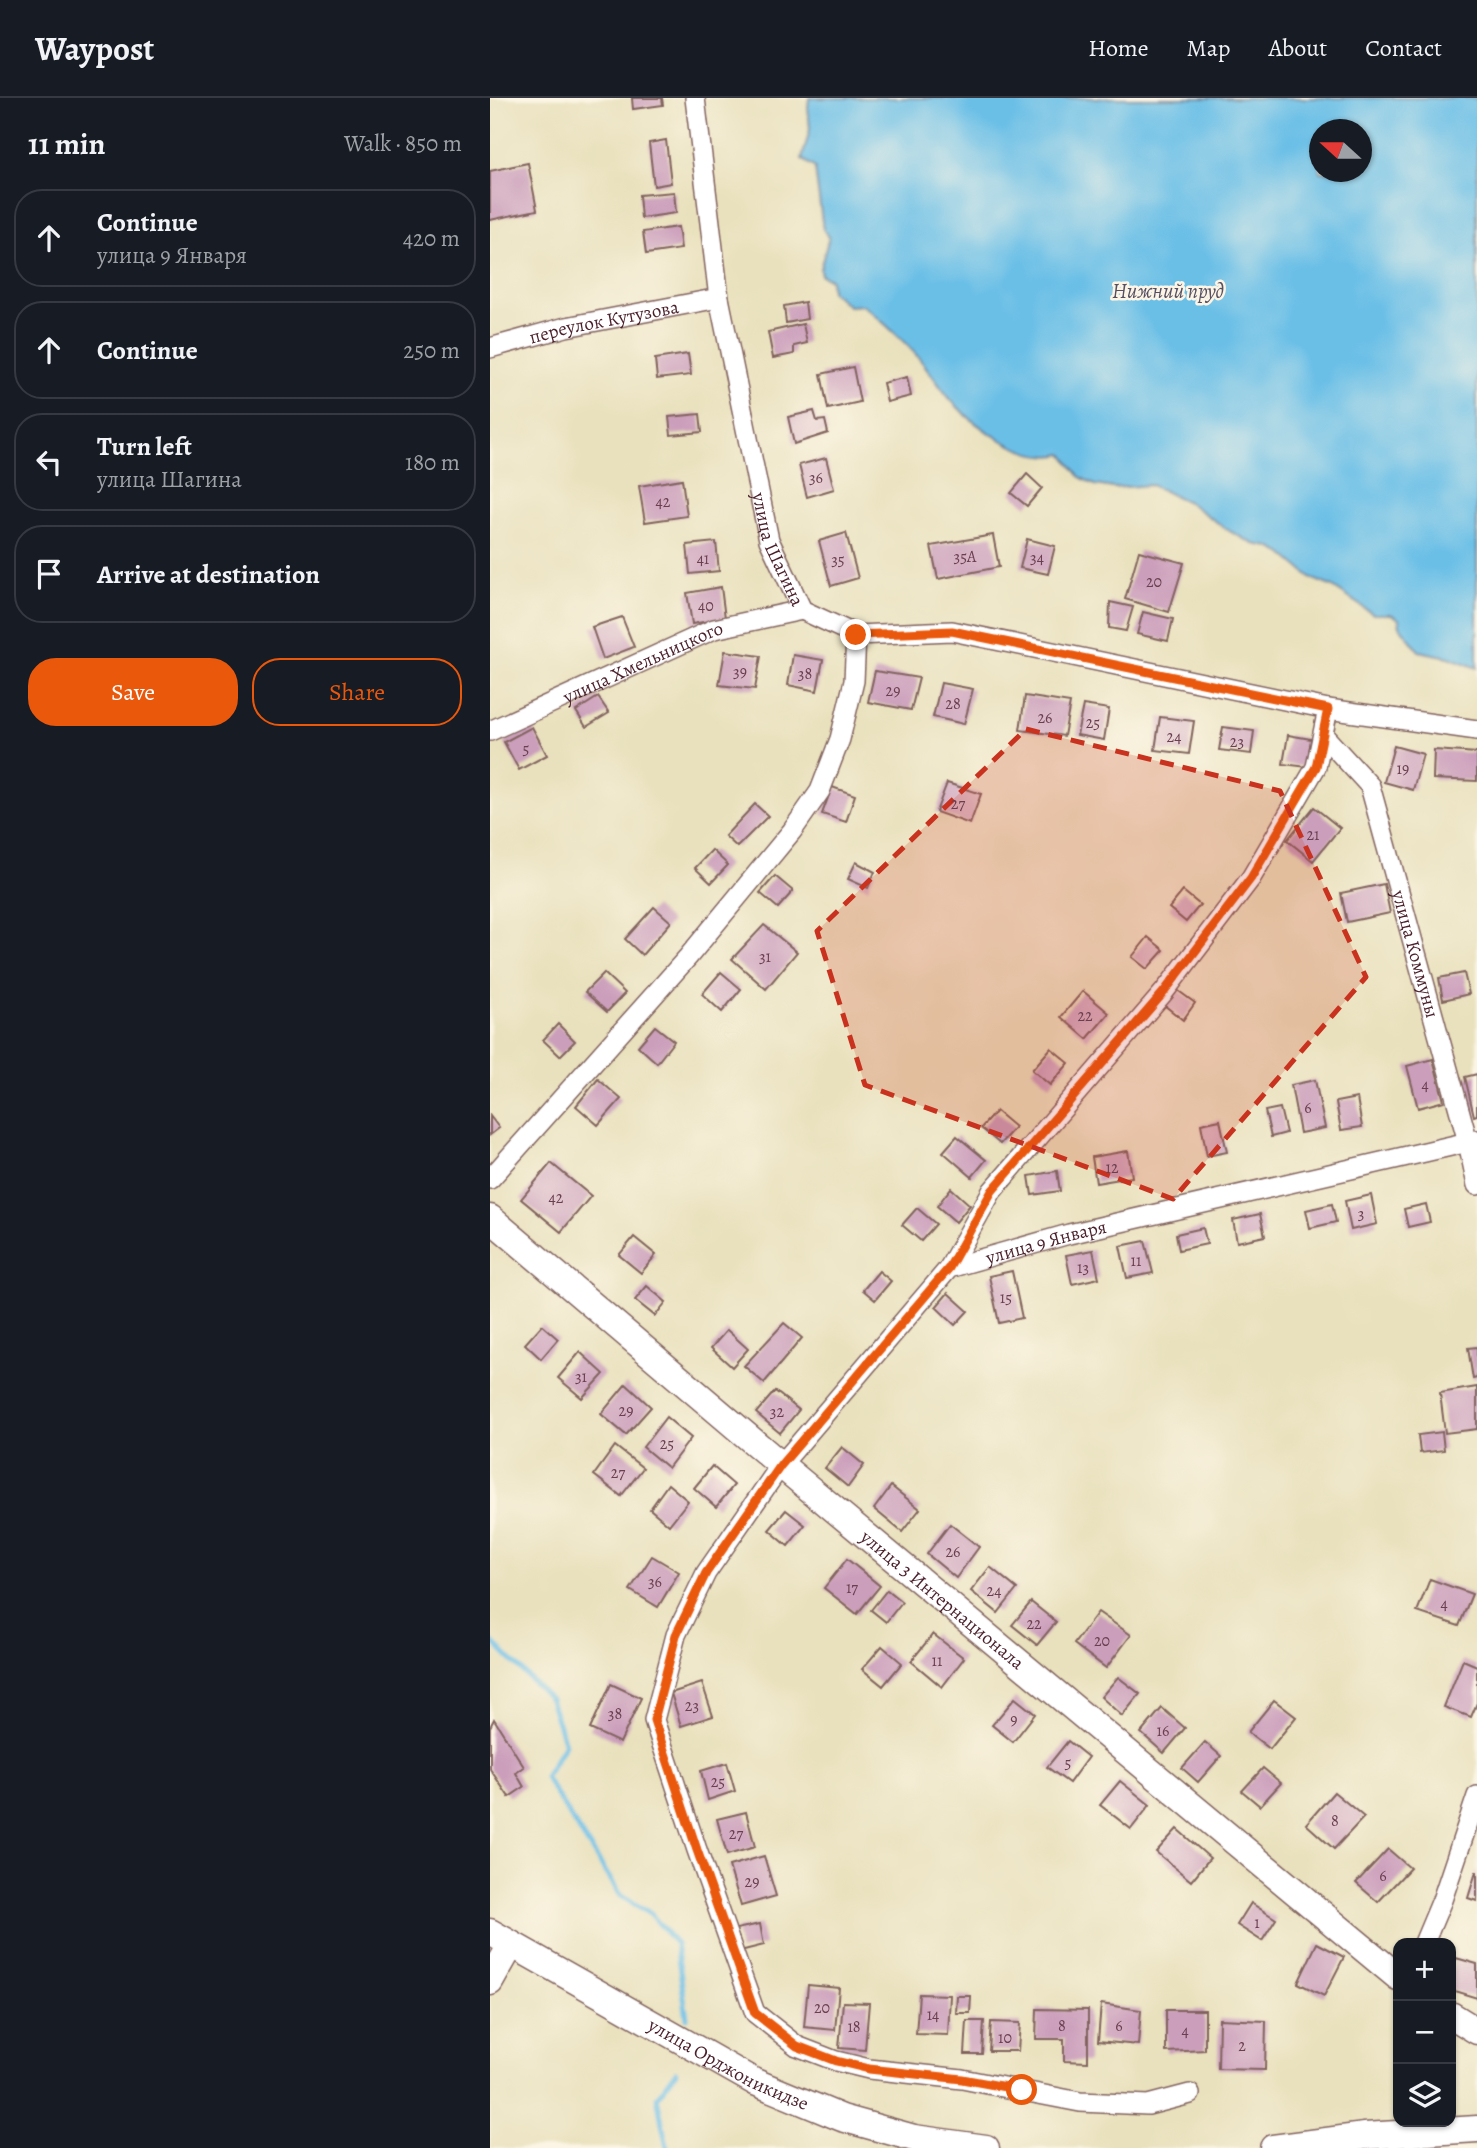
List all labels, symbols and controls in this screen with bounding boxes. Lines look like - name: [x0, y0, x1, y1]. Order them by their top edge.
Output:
- text: Waypost: [35, 26, 154, 71]
- text: Home: [1088, 32, 1149, 64]
- text: Map: [1187, 32, 1231, 64]
- text: About: [1269, 32, 1327, 64]
- text: Contact: [1365, 32, 1442, 64]
- north arrow: [1309, 119, 1372, 182]
- text: 11 min: [28, 124, 105, 164]
- text: Walk · 850 m: [344, 128, 462, 159]
- text: Continue: [97, 205, 198, 240]
- icon: ahead: [30, 219, 68, 257]
- text: 420 m: [403, 223, 460, 254]
- text: улица 9 Января: [97, 240, 247, 271]
- water label: Нижний пруд: [1112, 277, 1224, 305]
- street label: переулок Кутузова: [526, 294, 681, 351]
- icon: ahead: [30, 331, 68, 369]
- text: Continue: [97, 333, 198, 368]
- text: 250 m: [403, 335, 460, 366]
- text: Turn left: [97, 429, 192, 464]
- icon: left: [30, 443, 68, 481]
- text: 180 m: [405, 447, 460, 478]
- text: улица Шагина: [97, 464, 242, 495]
- house number: 36: [809, 467, 823, 489]
- street label: улица Шагина: [745, 489, 810, 611]
- house number: 42: [656, 491, 671, 513]
- house number: 35А: [954, 546, 977, 568]
- house number: 34: [1030, 547, 1044, 569]
- house number: 41: [697, 548, 710, 570]
- house number: 35: [831, 549, 845, 571]
- icon: arrive: [30, 555, 68, 593]
- text: Arrive at destination: [97, 557, 320, 592]
- house number: 20: [1146, 571, 1162, 593]
- house number: 40: [698, 595, 714, 617]
- street label: улица Хмельницкого: [558, 615, 725, 710]
- route end: [840, 619, 871, 650]
- button: Save: [28, 658, 238, 726]
- button: Share: [252, 658, 462, 726]
- house number: 39: [733, 661, 747, 683]
- house number: 38: [798, 663, 812, 685]
- house number: 29: [886, 680, 900, 702]
- house number: 28: [945, 693, 961, 715]
- house number: 26: [1038, 707, 1053, 729]
- house number: 25: [1086, 712, 1100, 734]
- house number: 24: [1167, 726, 1181, 748]
- house number: 23: [1230, 731, 1244, 753]
- house number: 5: [523, 738, 530, 760]
- house number: 19: [1397, 758, 1409, 780]
- house number: 27: [951, 793, 965, 815]
- house number: 21: [1306, 824, 1320, 846]
- street label: улица Коммуны: [1385, 886, 1445, 1021]
- house number: 31: [759, 946, 772, 968]
- house number: 22: [1077, 1005, 1093, 1027]
- house number: 4: [1421, 1074, 1429, 1096]
- house number: 6: [1304, 1097, 1312, 1119]
- house number: 12: [1105, 1157, 1119, 1179]
- house number: 42: [549, 1187, 564, 1209]
- house number: 3: [1358, 1203, 1364, 1225]
- street label: улица 9 Января: [982, 1214, 1109, 1271]
- house number: 11: [1131, 1250, 1142, 1272]
- house number: 13: [1077, 1257, 1089, 1279]
- house number: 15: [1000, 1287, 1012, 1309]
- house number: 31: [575, 1366, 588, 1388]
- house number: 29: [619, 1400, 633, 1422]
- house number: 32: [770, 1401, 785, 1423]
- house number: 25: [660, 1433, 674, 1455]
- house number: 27: [611, 1462, 625, 1484]
- street label: улица 3 Интернационала: [854, 1524, 1030, 1676]
- house number: 26: [946, 1541, 961, 1563]
- house number: 36: [648, 1571, 662, 1593]
- house number: 17: [846, 1577, 858, 1599]
- house number: 24: [987, 1580, 1001, 1602]
- house number: 4: [1440, 1593, 1448, 1615]
- house number: 22: [1026, 1613, 1042, 1635]
- house number: 20: [1094, 1630, 1110, 1652]
- house number: 11: [932, 1650, 943, 1672]
- house number: 23: [685, 1695, 699, 1717]
- house number: 38: [608, 1703, 622, 1725]
- house number: 9: [1010, 1709, 1018, 1731]
- house number: 16: [1157, 1720, 1169, 1742]
- house number: 5: [1065, 1752, 1072, 1774]
- house number: 25: [711, 1771, 725, 1793]
- house number: 8: [1331, 1810, 1339, 1832]
- house number: 27: [729, 1823, 743, 1845]
- house number: 6: [1379, 1865, 1387, 1887]
- house number: 29: [745, 1871, 759, 1893]
- house number: 1: [1254, 1912, 1260, 1934]
- map controls: [1393, 1938, 1456, 2127]
- button: +: [1393, 1938, 1456, 2001]
- house number: 20: [814, 1997, 830, 2019]
- button: −: [1393, 2001, 1456, 2064]
- house number: 14: [927, 2004, 939, 2026]
- street label: улица Орджоникидзе: [642, 2012, 813, 2117]
- house number: 8: [1058, 2015, 1066, 2037]
- house number: 6: [1115, 2015, 1123, 2037]
- house number: 18: [847, 2016, 861, 2038]
- house number: 4: [1181, 2020, 1189, 2042]
- house number: 10: [998, 2027, 1012, 2049]
- house number: 2: [1238, 2035, 1246, 2057]
- button: layers: [1393, 2064, 1456, 2127]
- route start: [1006, 2074, 1037, 2105]

